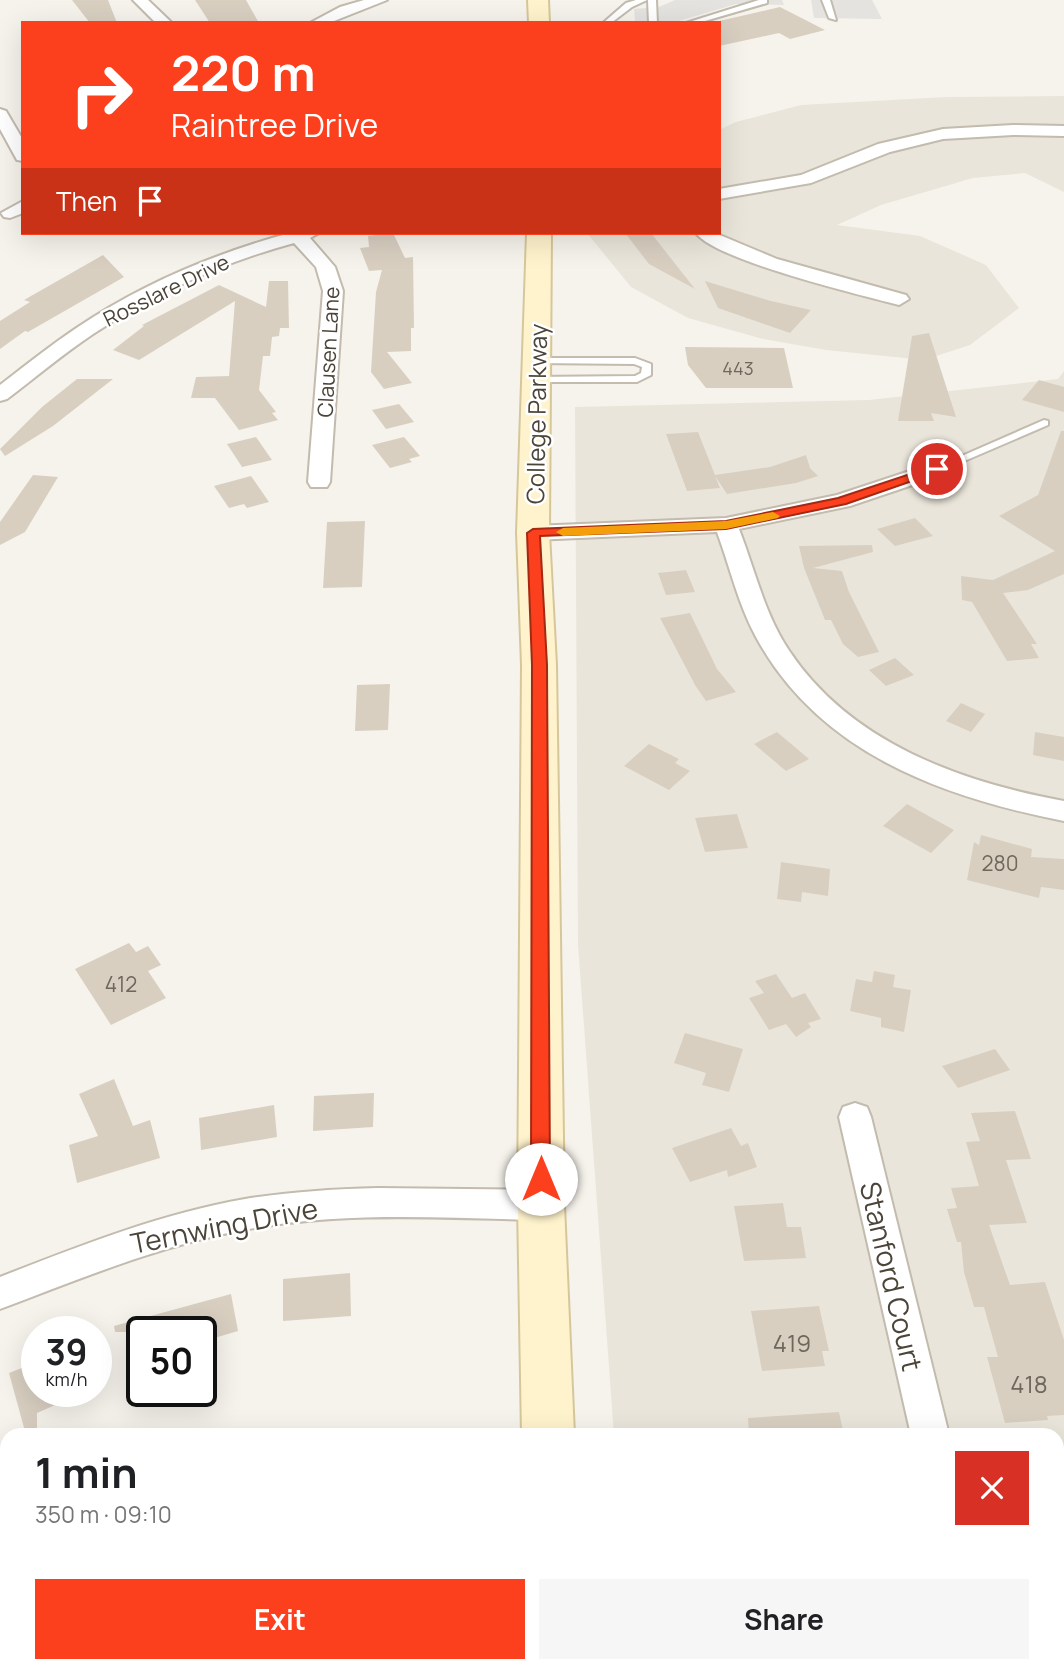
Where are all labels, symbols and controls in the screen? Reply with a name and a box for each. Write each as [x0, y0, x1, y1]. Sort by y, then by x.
text: 220 m [171, 39, 315, 106]
icon: right [56, 49, 147, 140]
text: Raintree Drive [171, 103, 378, 147]
icon: arrive [131, 182, 169, 220]
text: Then [56, 183, 117, 219]
street label: Rosslare Drive [98, 247, 234, 333]
street label: Clausen Lane [311, 286, 345, 418]
street label: College Parkway [518, 323, 554, 504]
house number: 443 [722, 356, 754, 380]
pin [907, 439, 967, 499]
icon: arrive [918, 450, 956, 488]
house number: 280 [982, 849, 1018, 877]
house number: 412 [105, 970, 137, 998]
position arrow [504, 1142, 578, 1216]
street label: Stanford Court [852, 1178, 932, 1374]
street label: Ternwing Drive [127, 1188, 321, 1262]
speed limit sign: 50 [126, 1316, 217, 1407]
house number: 419 [773, 1326, 811, 1359]
text: 39 [45, 1328, 88, 1376]
text: km/h [46, 1367, 87, 1391]
house number: 418 [1010, 1367, 1048, 1400]
text: 1 min [35, 1443, 138, 1501]
button: close [955, 1451, 1029, 1525]
text: 350 m · 09:10 [35, 1498, 172, 1530]
button: Exit [35, 1579, 525, 1659]
button: Share [539, 1579, 1029, 1659]

